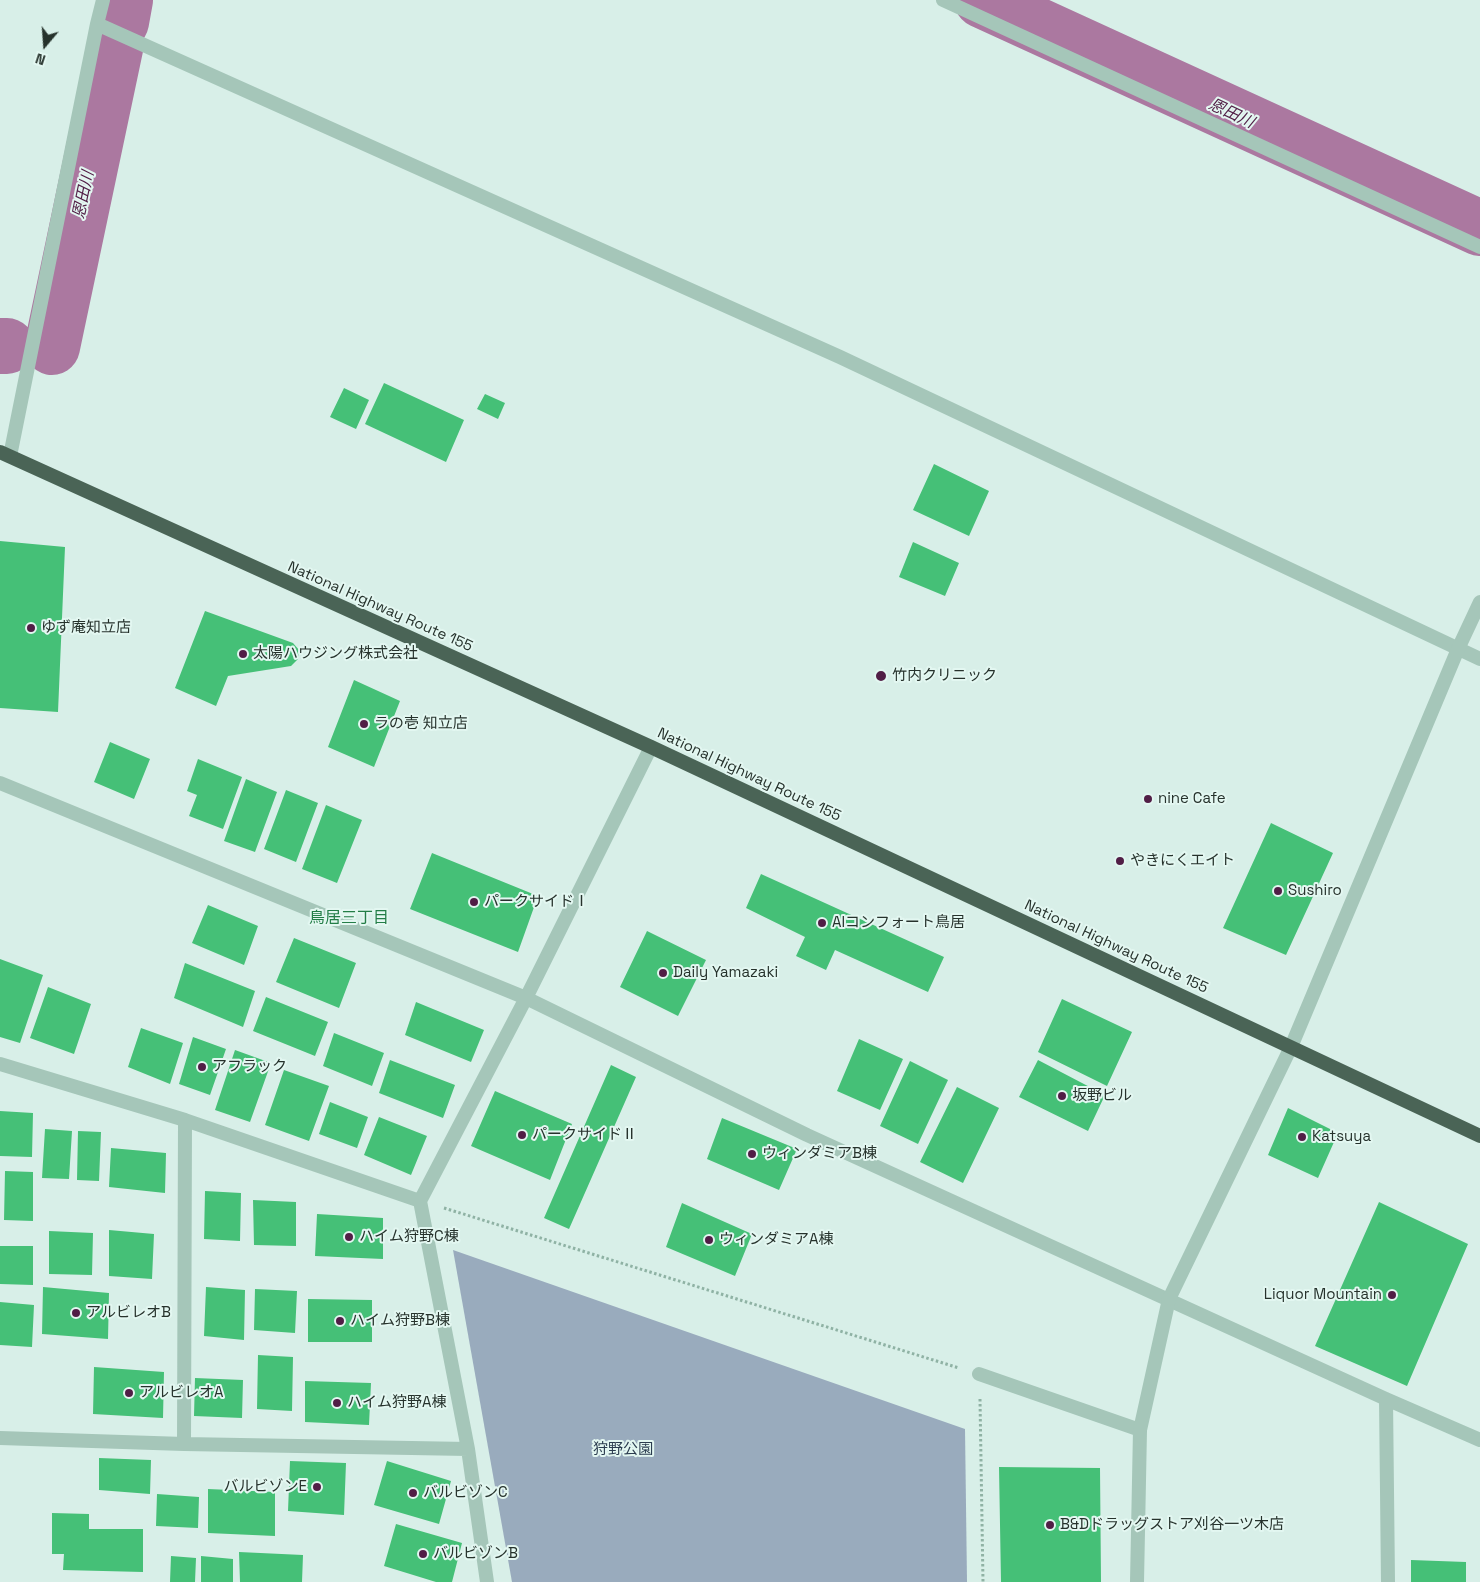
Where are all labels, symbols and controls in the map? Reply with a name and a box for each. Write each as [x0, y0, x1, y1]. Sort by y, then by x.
north arrow [20, 20, 70, 70]
text: N [33, 49, 48, 69]
water label: 恩田川 [1205, 95, 1257, 133]
water label: 恩田川 [70, 170, 98, 220]
street label: National Highway Route 155 [285, 558, 475, 656]
place label: ゆず庵知立店 [41, 619, 131, 637]
marker: ゆず庵知立店 [25, 622, 37, 634]
place label: 太陽ハウジング株式会社 [253, 645, 418, 663]
marker: 太陽ハウジング株式会社 [237, 648, 249, 660]
place label: 竹内クリニック [892, 667, 997, 685]
marker: 竹内クリニック [874, 669, 888, 683]
place label: ラの壱 知立店 [374, 715, 468, 733]
marker: ラの壱 知立店 [358, 718, 370, 730]
street label: National Highway Route 155 [654, 724, 844, 826]
place label: nine Cafe [1158, 790, 1226, 808]
marker: nine Cafe [1142, 793, 1154, 805]
place label: やきにくエイト [1130, 852, 1235, 870]
marker: やきにくエイト [1114, 855, 1126, 867]
place label: Sushiro [1288, 882, 1342, 900]
marker: Sushiro [1272, 885, 1284, 897]
place label: パークサイドⅠ [484, 893, 589, 911]
marker: パークサイドⅠ [468, 896, 480, 908]
street label: National Highway Route 155 [1021, 896, 1211, 998]
district label: 鳥居三丁目 [309, 909, 389, 929]
place label: AIコンフォート鳥居 [832, 914, 965, 932]
marker: AIコンフォート鳥居 [816, 917, 828, 929]
place label: Daily Yamazaki [673, 964, 778, 982]
marker: Daily Yamazaki [657, 967, 669, 979]
place label: アフラック [212, 1058, 287, 1076]
marker: アフラック [196, 1061, 208, 1073]
place label: 坂野ビル [1072, 1087, 1132, 1105]
marker: 坂野ビル [1056, 1090, 1068, 1102]
place label: パークサイドⅡ [532, 1126, 637, 1144]
place label: Katsuya [1312, 1128, 1371, 1146]
marker: パークサイドⅡ [516, 1129, 528, 1141]
marker: Katsuya [1296, 1131, 1308, 1143]
place label: ウィンダミアB棟 [762, 1145, 877, 1163]
marker: ウィンダミアB棟 [746, 1148, 758, 1160]
place label: ハイム狩野C棟 [359, 1228, 459, 1246]
marker: ハイム狩野C棟 [343, 1231, 355, 1243]
place label: ウィンダミアA棟 [719, 1231, 833, 1249]
marker: ウィンダミアA棟 [703, 1234, 715, 1246]
place label: Liquor Mountain [1264, 1286, 1382, 1304]
marker: Liquor Mountain [1386, 1289, 1398, 1301]
place label: アルビレオB [86, 1304, 171, 1322]
marker: アルビレオB [70, 1307, 82, 1319]
place label: ハイム狩野B棟 [350, 1312, 450, 1330]
marker: ハイム狩野B棟 [334, 1315, 346, 1327]
place label: アルビレオA [139, 1384, 223, 1402]
marker: アルビレオA [123, 1387, 135, 1399]
place label: ハイム狩野A棟 [347, 1394, 446, 1412]
marker: ハイム狩野A棟 [331, 1397, 343, 1409]
park label: 狩野公園 [593, 1441, 653, 1459]
place label: バルビゾンE [224, 1478, 307, 1496]
marker: バルビゾンE [311, 1481, 323, 1493]
place label: バルビゾンC [423, 1484, 508, 1502]
marker: バルビゾンC [407, 1487, 419, 1499]
place label: B&Dドラッグストア刈谷一ツ木店 [1060, 1516, 1284, 1534]
marker: B&Dドラッグストア刈谷一ツ木店 [1044, 1519, 1056, 1531]
place label: バルビゾンB [433, 1545, 518, 1563]
marker: バルビゾンB [417, 1548, 429, 1560]

